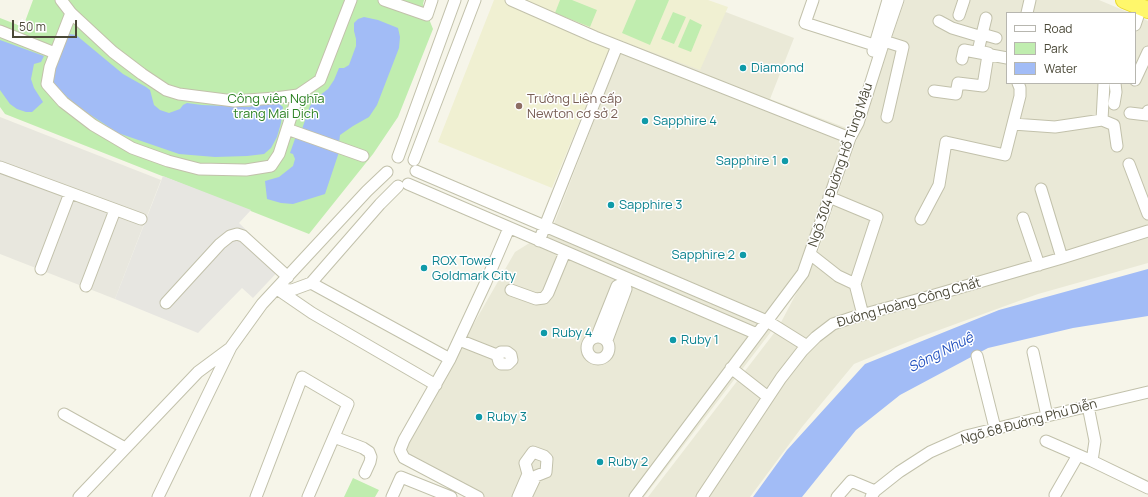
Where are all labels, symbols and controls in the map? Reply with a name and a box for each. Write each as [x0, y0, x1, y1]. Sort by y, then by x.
scale bar [14, 12, 79, 38]
legend [1006, 12, 1136, 84]
text: 50 m [19, 18, 46, 35]
text: Road [1044, 20, 1072, 37]
text: Park [1044, 40, 1068, 57]
place label: Diamond [751, 60, 804, 76]
text: Water [1044, 60, 1077, 77]
marker: Diamond [738, 63, 748, 73]
street label: Ngõ 304 Đường Hồ Tùng Mậu [806, 81, 876, 249]
park label: Công viên Nghĩa trang Mai Dịch [228, 91, 324, 122]
place label: Trường Liên cấp Newton cơ sở 2 [527, 91, 622, 122]
marker: Trường Liên cấp Newton cơ sở 2 [514, 101, 524, 111]
place label: Sapphire 4 [653, 113, 717, 129]
marker: Sapphire 4 [640, 116, 650, 126]
place label: Sapphire 1 [716, 153, 777, 169]
marker: Sapphire 1 [780, 156, 790, 166]
place label: Sapphire 3 [619, 197, 682, 213]
marker: Sapphire 3 [606, 200, 616, 210]
place label: Sapphire 2 [671, 247, 735, 263]
marker: Sapphire 2 [738, 250, 748, 260]
place label: ROX Tower Goldmark City [432, 253, 516, 284]
marker: ROX Tower Goldmark City [419, 263, 429, 273]
street label: Đường Hoàng Công Chất [835, 275, 983, 331]
place label: Ruby 4 [552, 325, 592, 341]
marker: Ruby 4 [539, 328, 549, 338]
water label: Sông Nhuệ [906, 329, 976, 377]
place label: Ruby 1 [681, 332, 719, 348]
marker: Ruby 1 [668, 335, 678, 345]
street label: Ngõ 68 Đường Phú Diễn [959, 396, 1099, 448]
place label: Ruby 3 [487, 409, 527, 425]
marker: Ruby 3 [474, 412, 484, 422]
place label: Ruby 2 [608, 454, 648, 470]
marker: Ruby 2 [595, 457, 605, 467]

